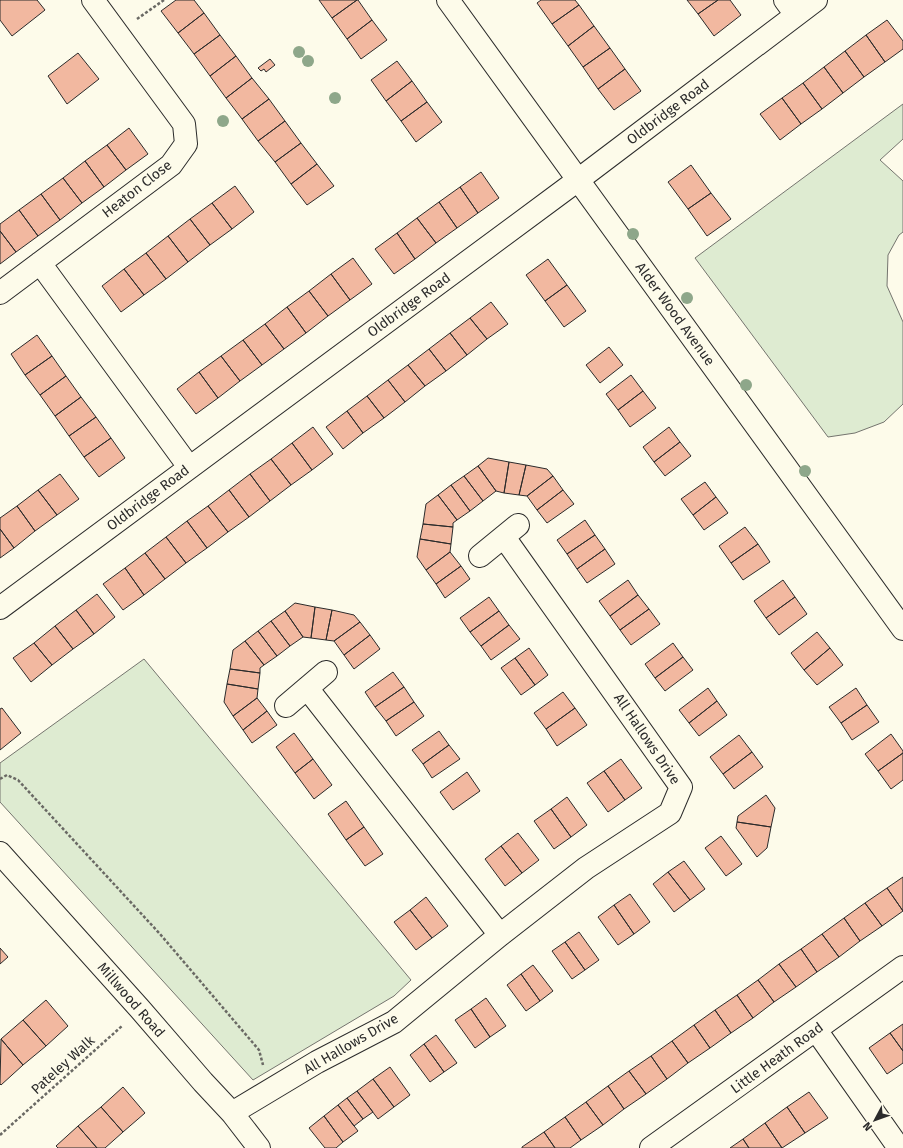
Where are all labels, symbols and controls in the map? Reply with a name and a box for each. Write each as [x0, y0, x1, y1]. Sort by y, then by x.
street label: Oldbridge Road [623, 75, 713, 149]
street label: Heaton Close [99, 157, 175, 221]
street label: Alder Wood Avenue [632, 259, 718, 369]
street label: Oldbridge Road [364, 269, 454, 341]
street label: Oldbridge Road [103, 461, 193, 535]
street label: All Hallows Drive [610, 690, 684, 788]
street label: Millwood Road [94, 959, 168, 1041]
street label: All Hallows Drive [301, 1010, 401, 1078]
street label: Little Heath Road [727, 1019, 827, 1097]
street label: Pateley Walk [28, 1032, 99, 1098]
north arrow [855, 1100, 895, 1140]
text: N [861, 1119, 875, 1133]

